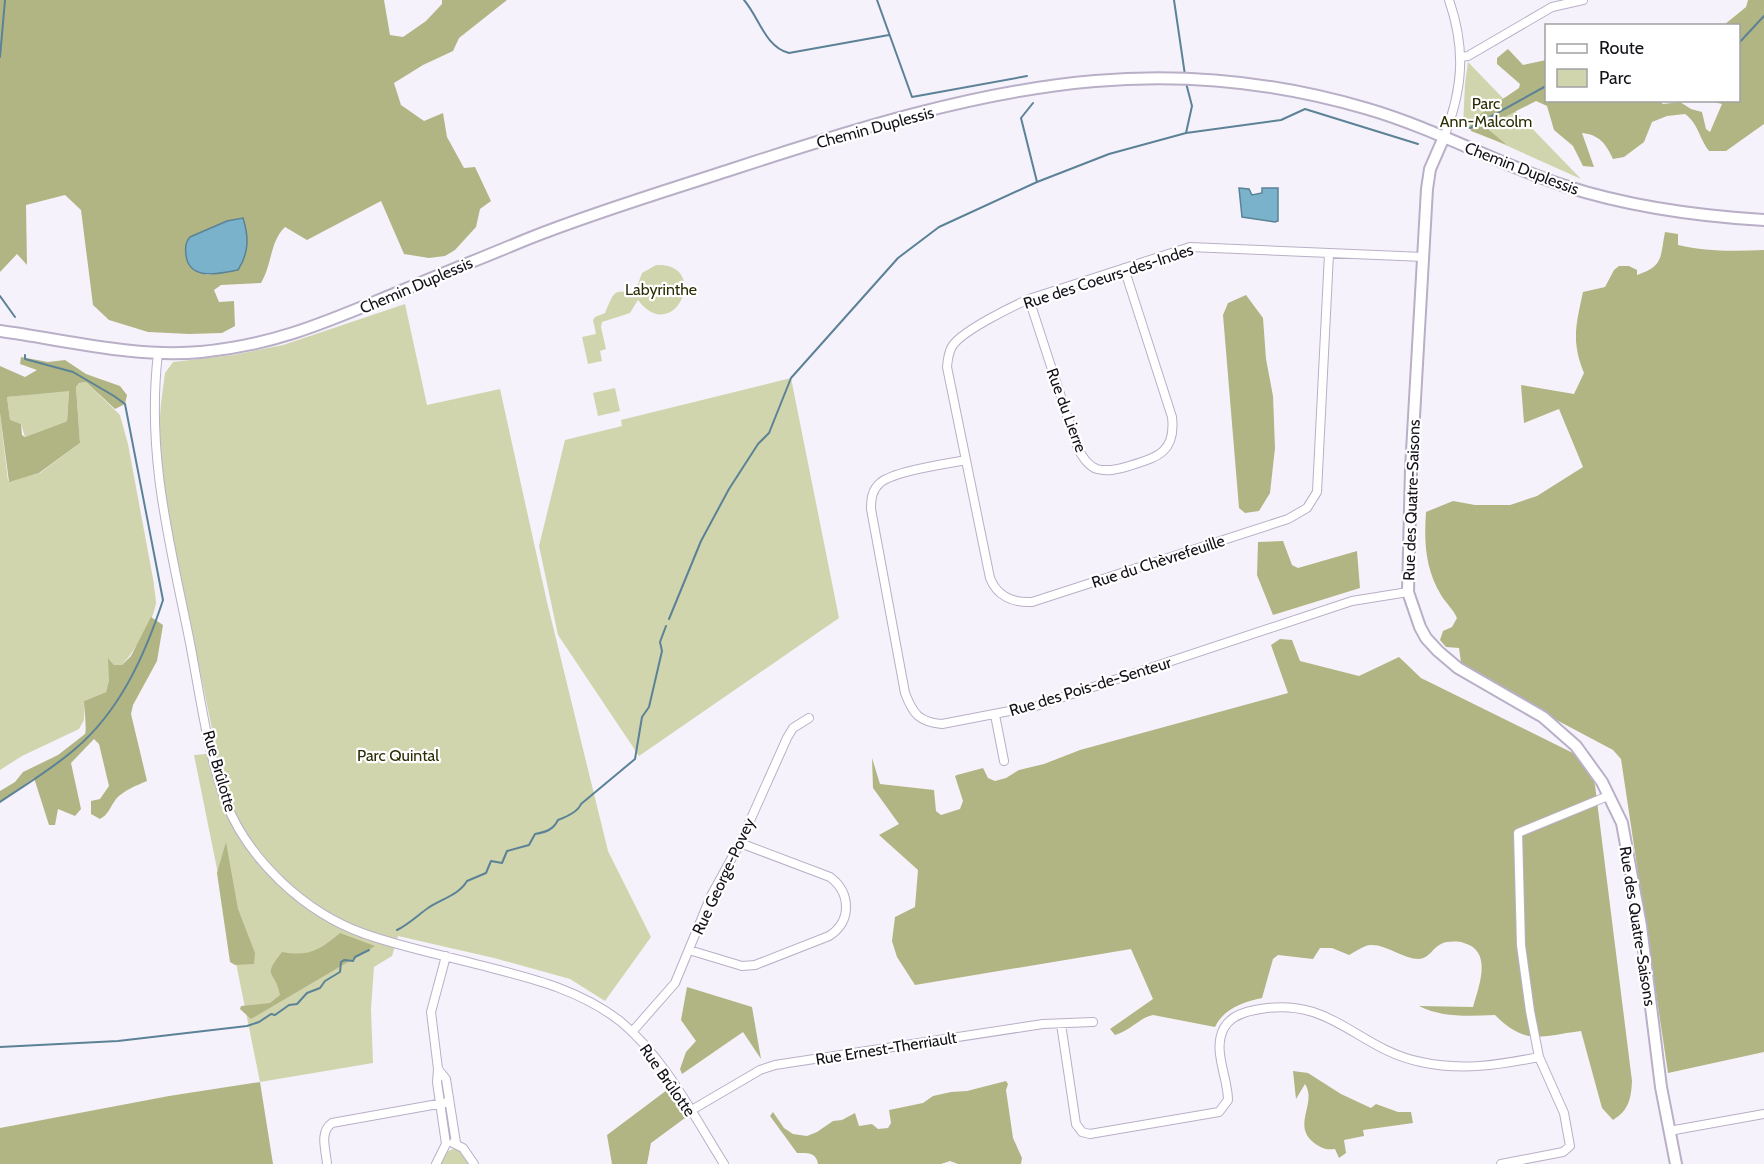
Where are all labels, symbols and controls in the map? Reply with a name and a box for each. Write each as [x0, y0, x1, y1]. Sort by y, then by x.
legend [1545, 24, 1740, 102]
text: Route [1599, 37, 1644, 59]
text: Parc [1599, 67, 1631, 89]
park label: Parc Ann-Malcolm [1440, 94, 1532, 131]
street label: Chemin Duplessis [814, 103, 936, 152]
street label: Chemin Duplessis [1462, 138, 1582, 199]
street label: Rue des Coeurs-des-Indes [1021, 240, 1196, 313]
street label: Chemin Duplessis [357, 253, 476, 318]
park label: Labyrinthe [625, 280, 697, 299]
street label: Rue du Lierre [1043, 365, 1091, 455]
street label: Rue des Quatre-Saisons [1399, 419, 1424, 581]
street label: Rue du Chèvrefeuille [1089, 531, 1227, 592]
street label: Rue des Pois-de-Senteur [1007, 652, 1174, 720]
street label: Rue Brûlotte [199, 728, 240, 814]
park label: Parc Quintal [357, 746, 439, 765]
street label: Rue George-Povey [688, 815, 759, 938]
street label: Rue des Quatre-Saisons [1615, 845, 1660, 1008]
street label: Rue Ernest-Therriault [814, 1028, 959, 1069]
street label: Rue Brûlotte [636, 1041, 699, 1120]

